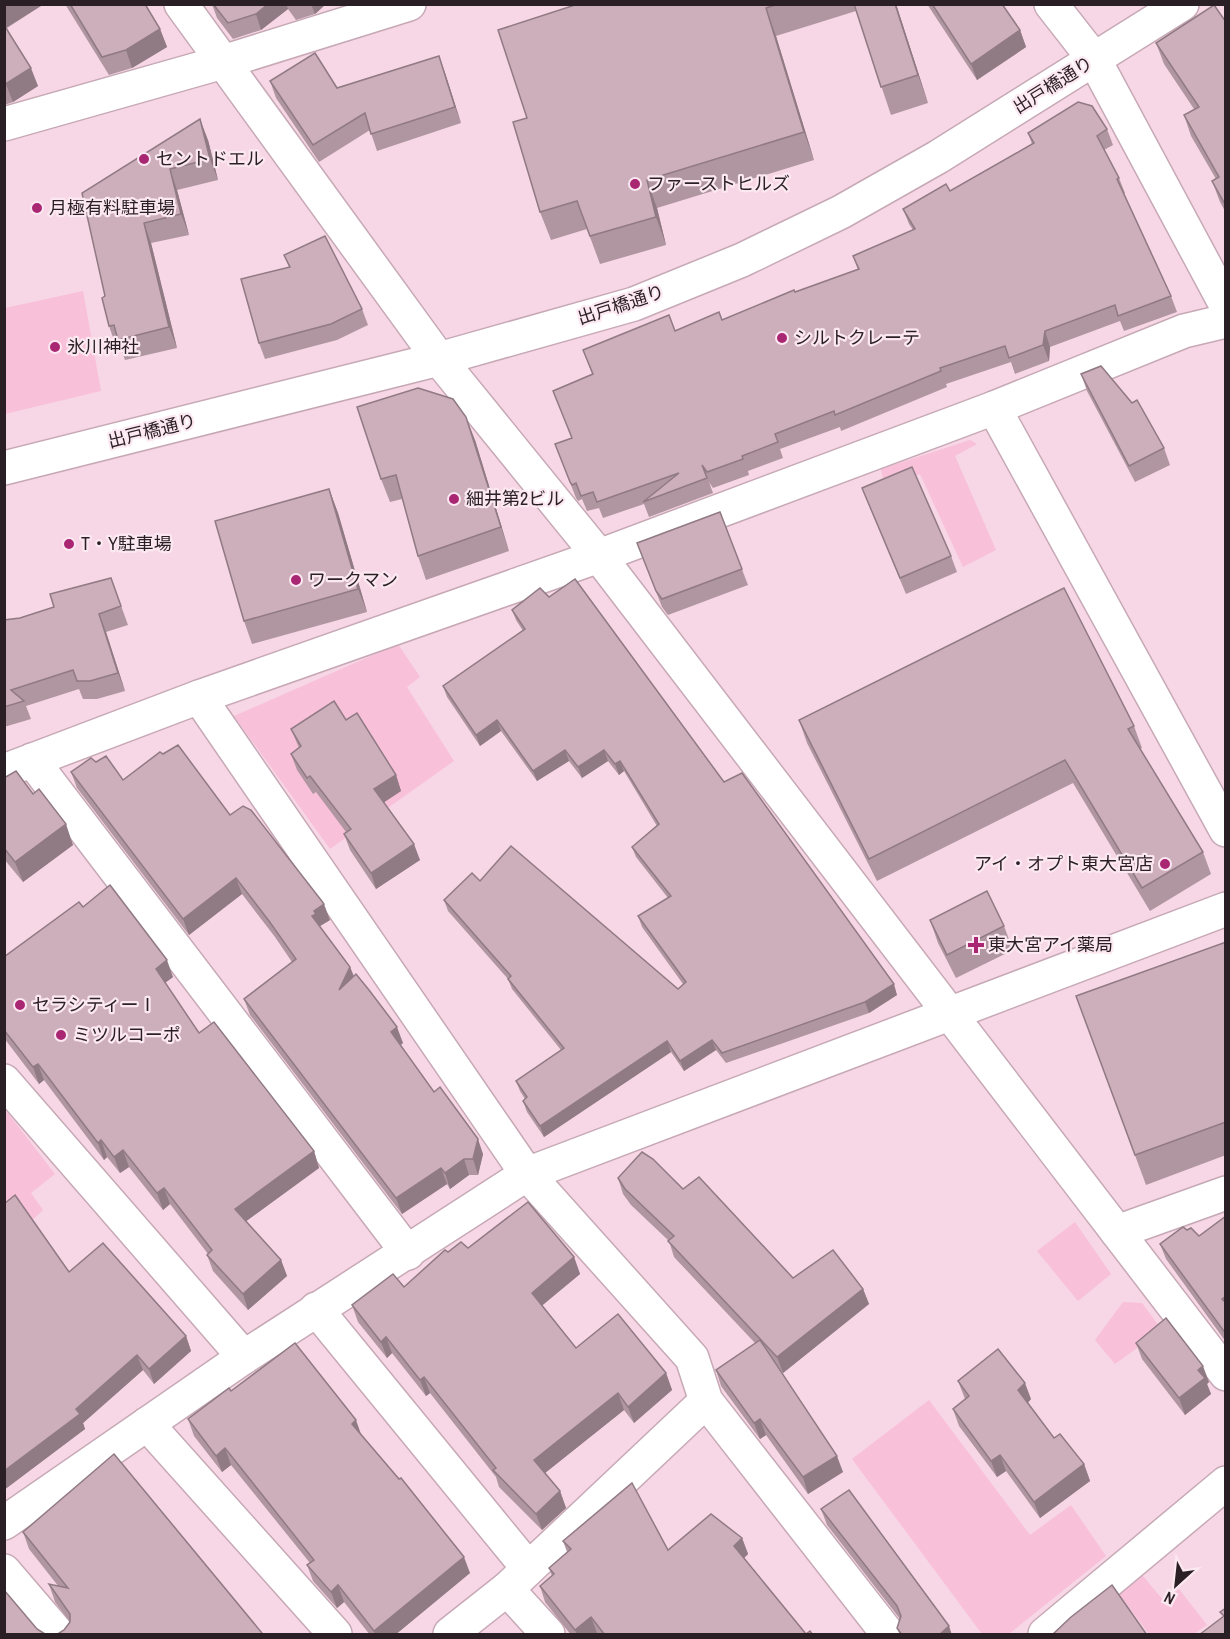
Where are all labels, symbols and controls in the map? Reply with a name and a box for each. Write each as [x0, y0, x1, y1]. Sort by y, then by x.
street label: 出戸橋通り [1008, 50, 1098, 119]
place label: セントドエル [156, 146, 264, 171]
marker: セントドエル [137, 152, 151, 166]
place label: ファーストヒルズ [647, 171, 790, 196]
marker: ファーストヒルズ [628, 177, 642, 191]
place label: 月極有料駐車場 [49, 195, 175, 220]
marker: 月極有料駐車場 [30, 201, 44, 215]
street label: 出戸橋通り [574, 279, 668, 330]
place label: シルトクレーテ [794, 325, 920, 350]
marker: シルトクレーテ [775, 331, 789, 345]
place label: 氷川神社 [67, 334, 139, 359]
marker: 氷川神社 [48, 340, 62, 354]
street label: 出戸橋通り [105, 407, 199, 454]
place label: 細井第2ビル [466, 486, 564, 511]
marker: 細井第2ビル [447, 492, 461, 506]
place label: T・Y駐車場 [81, 531, 172, 556]
marker: T・Y駐車場 [62, 537, 76, 551]
place label: ワークマン [308, 567, 398, 592]
marker: ワークマン [289, 573, 303, 587]
place label: アイ・オプト東大宮店 [974, 851, 1153, 876]
marker: アイ・オプト東大宮店 [1158, 857, 1172, 871]
place label: 東大宮アイ薬局 [988, 932, 1113, 957]
marker: 東大宮アイ薬局 [969, 938, 983, 952]
place label: セラシティーⅠ [32, 992, 157, 1017]
marker: セラシティーⅠ [13, 998, 27, 1012]
place label: ミツルコーポ [73, 1022, 181, 1047]
marker: ミツルコーポ [54, 1028, 68, 1042]
north arrow [1146, 1555, 1206, 1615]
text: N [1160, 1586, 1178, 1610]

